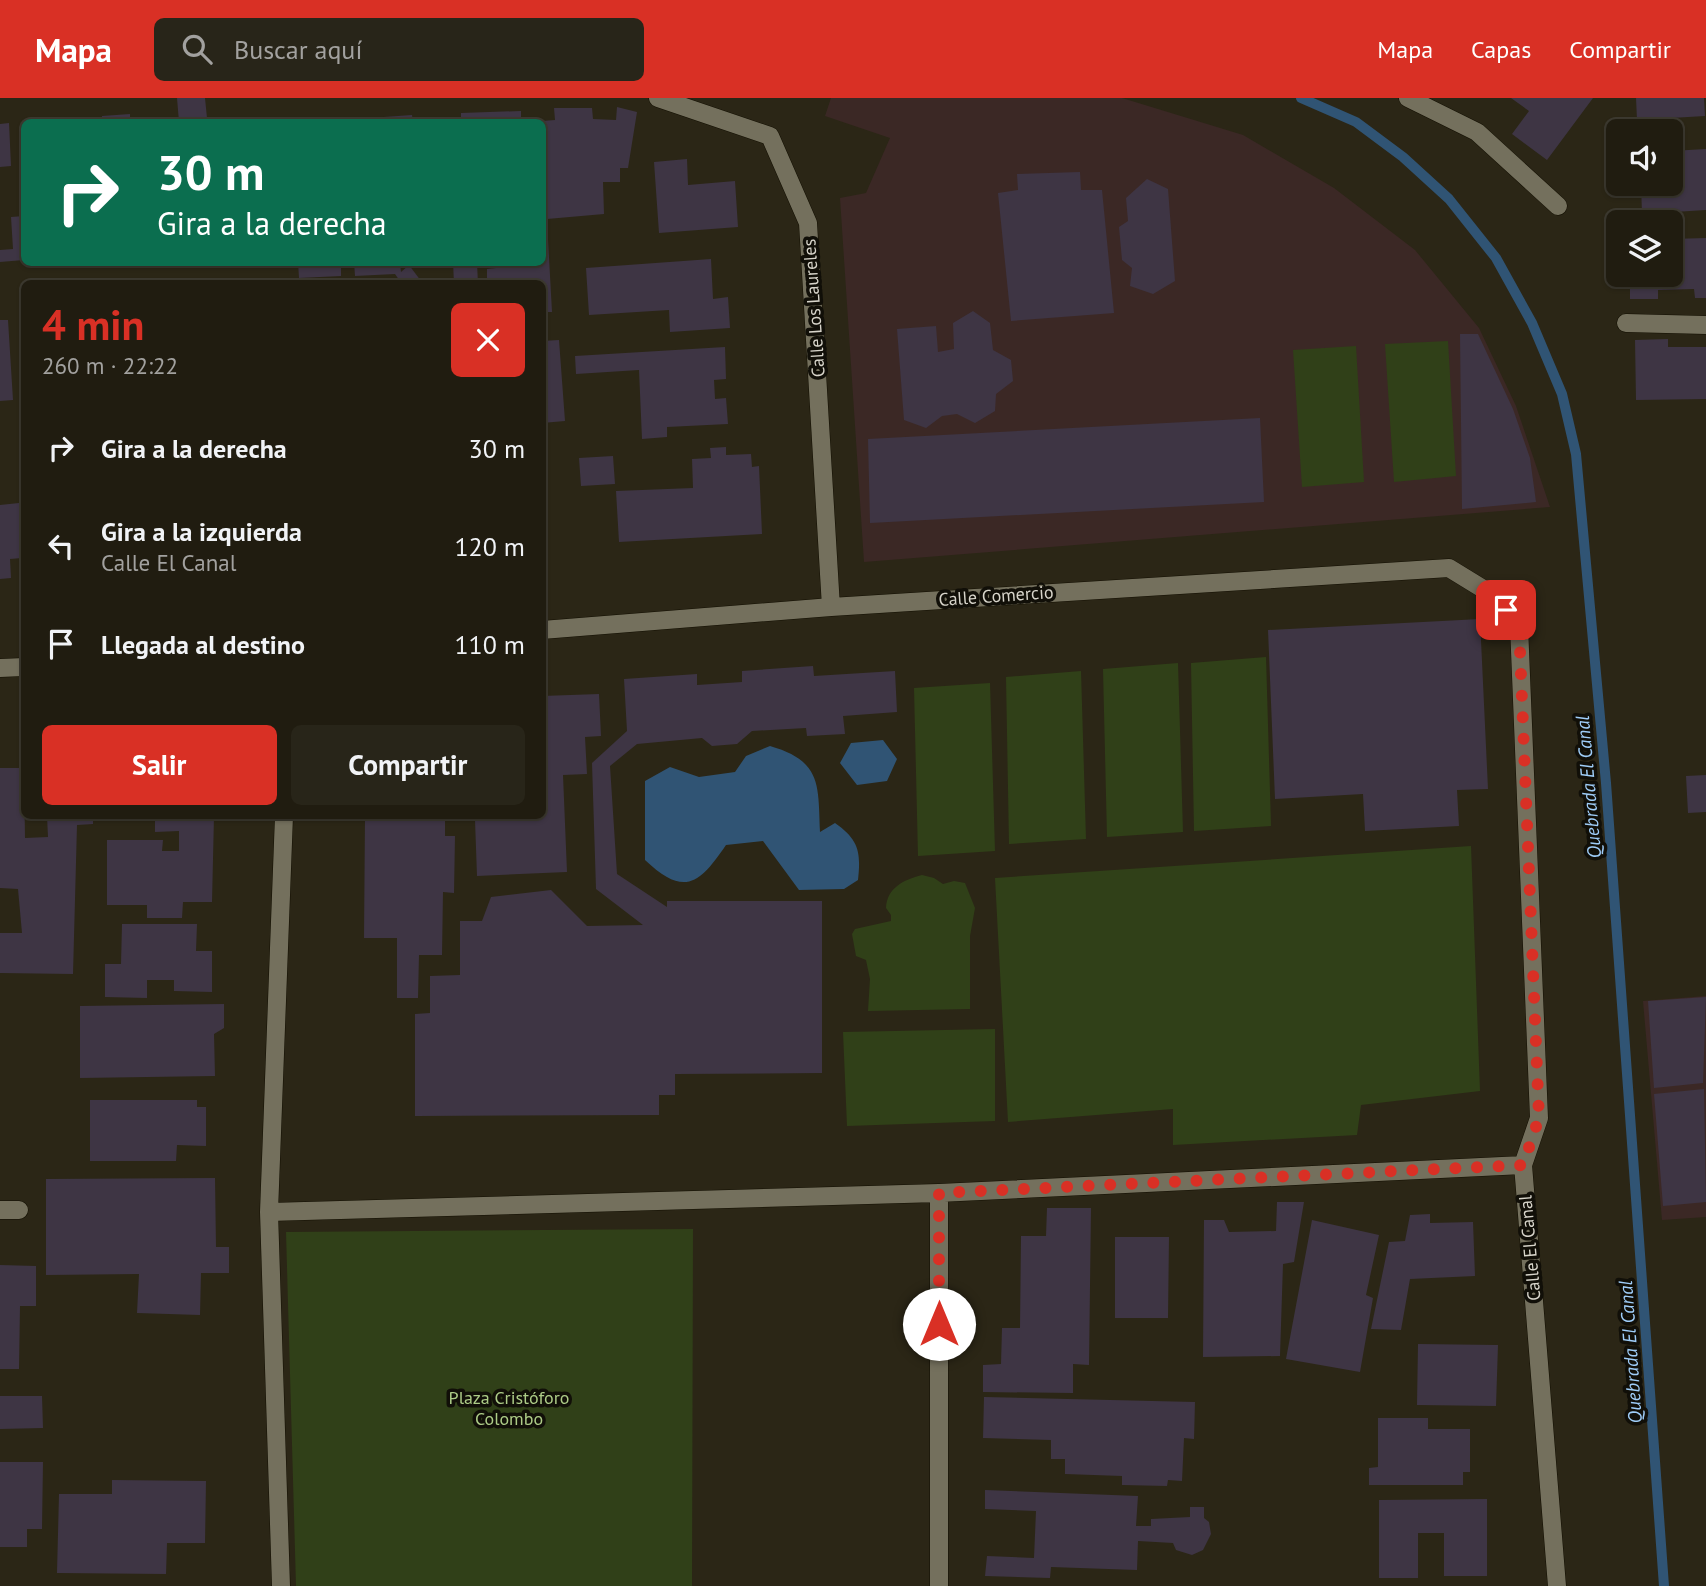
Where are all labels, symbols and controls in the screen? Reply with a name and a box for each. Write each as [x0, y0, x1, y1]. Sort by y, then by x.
search box [154, 18, 644, 81]
text: Mapa [35, 28, 112, 71]
icon: search [178, 30, 216, 68]
text: Buscar aquí [234, 33, 362, 66]
text: Mapa [1377, 34, 1433, 65]
text: Capas [1471, 34, 1531, 65]
text: Compartir [1569, 34, 1671, 65]
map controls [1606, 119, 1683, 287]
button: sound [1606, 119, 1683, 196]
text: 30 m [157, 140, 264, 204]
icon: right [42, 147, 133, 238]
text: Gira a la derecha [157, 202, 387, 244]
button: layers [1606, 210, 1683, 287]
street label: Calle Los Laureles [797, 238, 830, 378]
text: 4 min [42, 297, 144, 352]
button: close [451, 303, 525, 377]
text: 260 m · 22:22 [42, 351, 178, 380]
icon: right [42, 429, 80, 467]
text: Gira a la derecha [101, 432, 287, 465]
text: 30 m [469, 432, 525, 465]
text: Gira a la izquierda [101, 515, 302, 548]
icon: left [42, 527, 80, 565]
text: 120 m [454, 530, 525, 563]
text: Calle El Canal [101, 548, 236, 577]
street label: Calle Comercio [938, 580, 1054, 611]
pin [1476, 580, 1536, 640]
icon: arrive [1487, 591, 1525, 629]
icon: arrive [42, 625, 80, 663]
text: Llegada al destino [101, 628, 305, 661]
text: 110 m [454, 628, 525, 661]
water label: Quebrada El Canal [1570, 715, 1606, 859]
button: Salir [42, 725, 277, 805]
button: Compartir [291, 725, 525, 805]
street label: Calle El Canal [1513, 1194, 1546, 1302]
water label: Quebrada El Canal [1613, 1280, 1647, 1424]
position arrow [902, 1287, 976, 1361]
park label: Plaza Cristóforo Colombo [449, 1386, 569, 1430]

